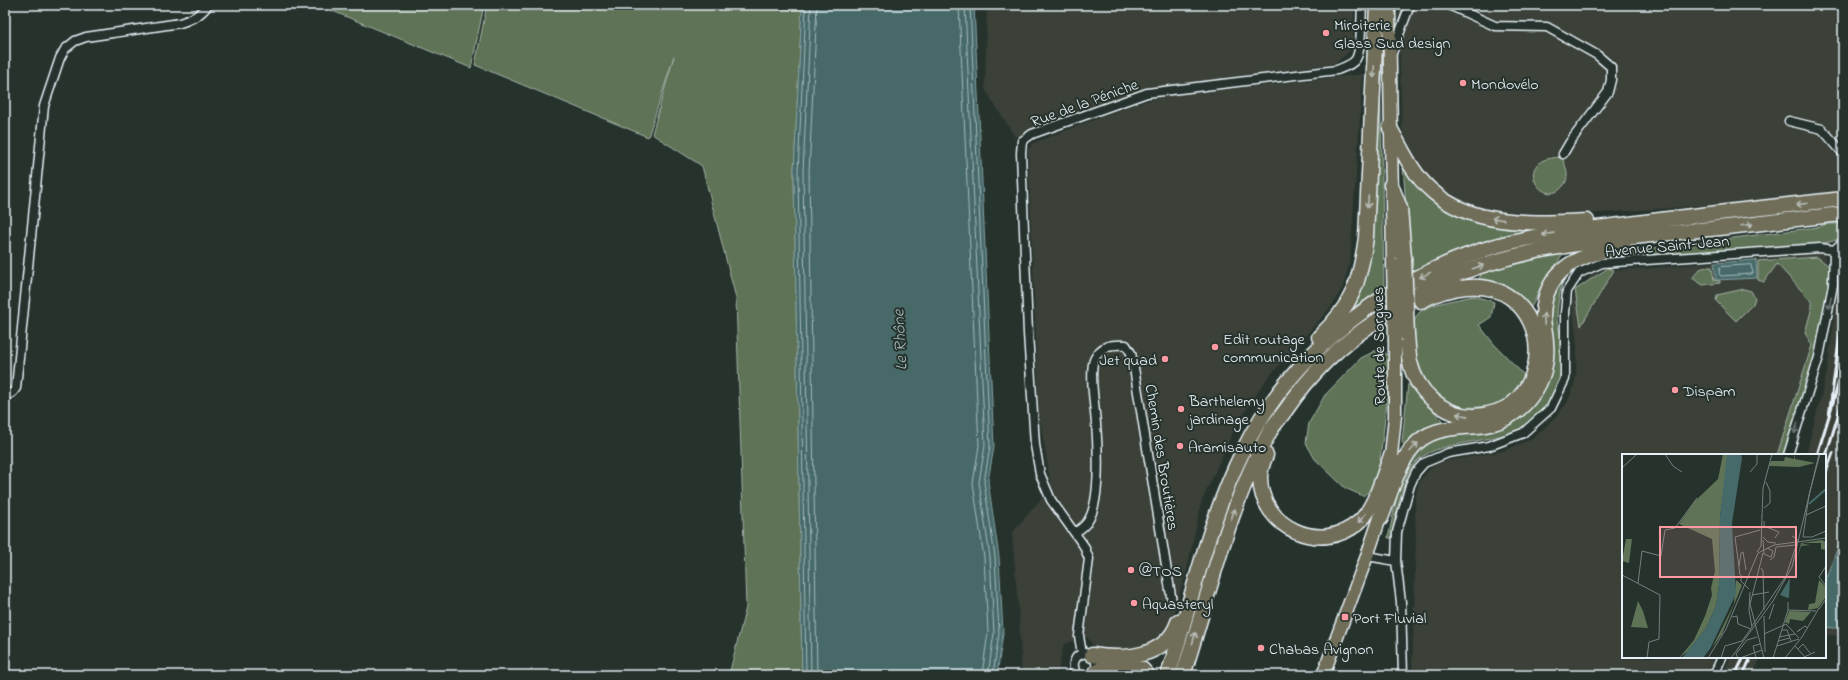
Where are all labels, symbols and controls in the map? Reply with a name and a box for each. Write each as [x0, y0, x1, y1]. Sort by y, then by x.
place label: Miroiterie Glass Sud design [1334, 14, 1450, 56]
marker: Miroiterie Glass Sud design [1321, 28, 1331, 38]
one-way arrow [1371, 65, 1378, 78]
street label: Rue de la Péniche [1028, 73, 1143, 134]
place label: Mondovélo [1471, 73, 1539, 97]
marker: Mondovélo [1458, 78, 1468, 88]
one-way arrow [1365, 195, 1372, 208]
one-way arrow [1796, 200, 1809, 208]
one-way arrow [1492, 215, 1505, 223]
one-way arrow [1740, 221, 1753, 229]
street label: Avenue Saint-Jean [1604, 230, 1730, 264]
one-way arrow [1541, 231, 1554, 238]
one-way arrow [1471, 263, 1484, 270]
one-way arrow [1419, 272, 1431, 279]
street label: Route de Sorgues [1367, 287, 1393, 405]
one-way arrow [1825, 296, 1833, 309]
water label: Le Rhône [886, 308, 915, 371]
one-way arrow [1540, 313, 1547, 326]
place label: Edit routage communication [1223, 328, 1323, 370]
marker: Edit routage communication [1210, 342, 1220, 352]
place label: Jet quad [1099, 349, 1157, 373]
marker: Jet quad [1160, 354, 1170, 364]
place label: Dispam [1682, 380, 1736, 404]
street label: Chemin des Broutières [1138, 382, 1184, 532]
marker: Dispam [1670, 385, 1680, 395]
place label: Barthelemy jardinage [1187, 390, 1265, 432]
marker: Barthelemy jardinage [1176, 404, 1186, 414]
one-way arrow [1456, 410, 1469, 418]
one-way arrow [1792, 422, 1799, 435]
place label: Aramisauto [1188, 436, 1266, 460]
marker: Aramisauto [1175, 441, 1185, 451]
one-way arrow [1409, 442, 1419, 452]
inset map [1622, 454, 1826, 658]
one-way arrow [1229, 508, 1237, 520]
one-way arrow [1358, 512, 1367, 522]
place label: @TOS [1139, 560, 1182, 584]
marker: @TOS [1126, 565, 1136, 575]
place label: Aquasteryl [1142, 593, 1214, 617]
marker: Aquasteryl [1129, 598, 1139, 608]
place label: Port Fluvial [1353, 607, 1427, 631]
marker: Port Fluvial [1340, 612, 1350, 622]
one-way arrow [1191, 631, 1199, 644]
place label: Chabas Avignon [1269, 638, 1374, 662]
marker: Chabas Avignon [1256, 643, 1266, 653]

